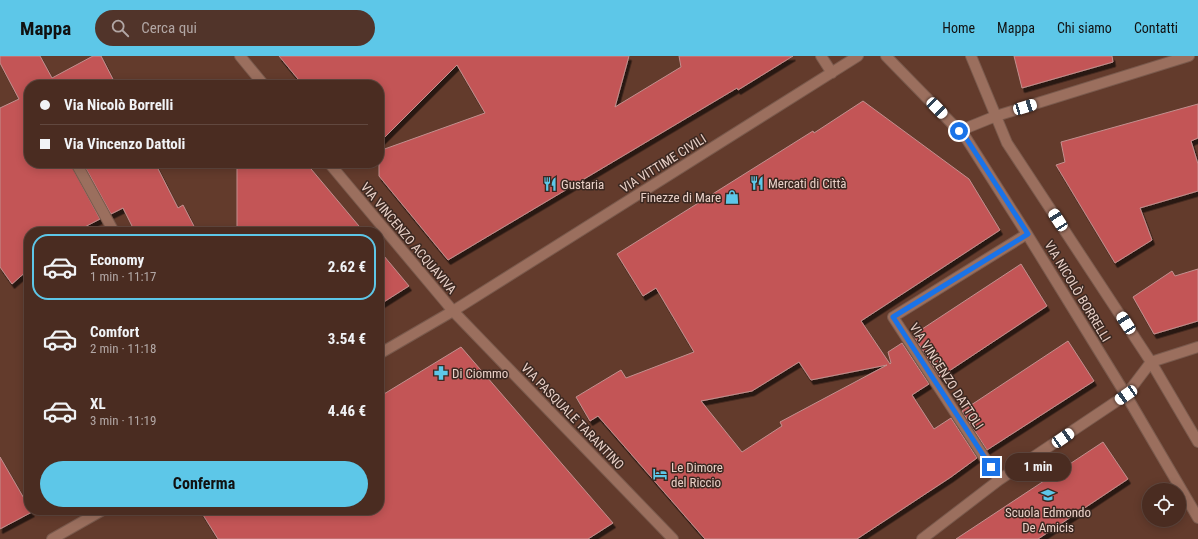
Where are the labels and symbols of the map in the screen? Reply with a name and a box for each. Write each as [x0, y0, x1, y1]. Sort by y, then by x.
car [924, 95, 950, 121]
car [1012, 98, 1038, 116]
route start [950, 122, 968, 140]
street label: VIA VITTIME CIVILI [618, 131, 709, 196]
restaurant icon: Mercati di Città [749, 175, 765, 191]
restaurant icon: Gustaria [542, 176, 558, 192]
place label: Mercati di Città [768, 176, 847, 191]
place label: Gustaria [561, 177, 604, 192]
street label: VIA VINCENZO ACQUAVIVA [358, 180, 460, 297]
shop icon: Finezze di Mare [724, 189, 740, 205]
place label: Finezze di Mare [641, 190, 721, 205]
car [1046, 207, 1070, 233]
street label: VIA NICOLÒ BORRELLI [1042, 238, 1114, 344]
car [1114, 310, 1138, 336]
street label: VIA VINCENZO DATTOLI [907, 320, 987, 432]
street label: VIA PASQUALE TARANTINO [518, 360, 627, 473]
pharmacy icon: Di Ciommo [433, 365, 449, 381]
place label: Di Ciommo [452, 366, 508, 381]
car [1113, 383, 1139, 407]
car [1050, 426, 1076, 450]
callout: 1 min [1005, 453, 1071, 481]
route end [982, 458, 1000, 476]
place label: Le Dimore del Riccio [671, 460, 723, 490]
hotel icon: Le Dimore del Riccio [652, 466, 668, 482]
school or university icon: Scuola Edmondo De Amicis [1040, 487, 1056, 503]
place label: Scuola Edmondo De Amicis [1005, 505, 1091, 535]

